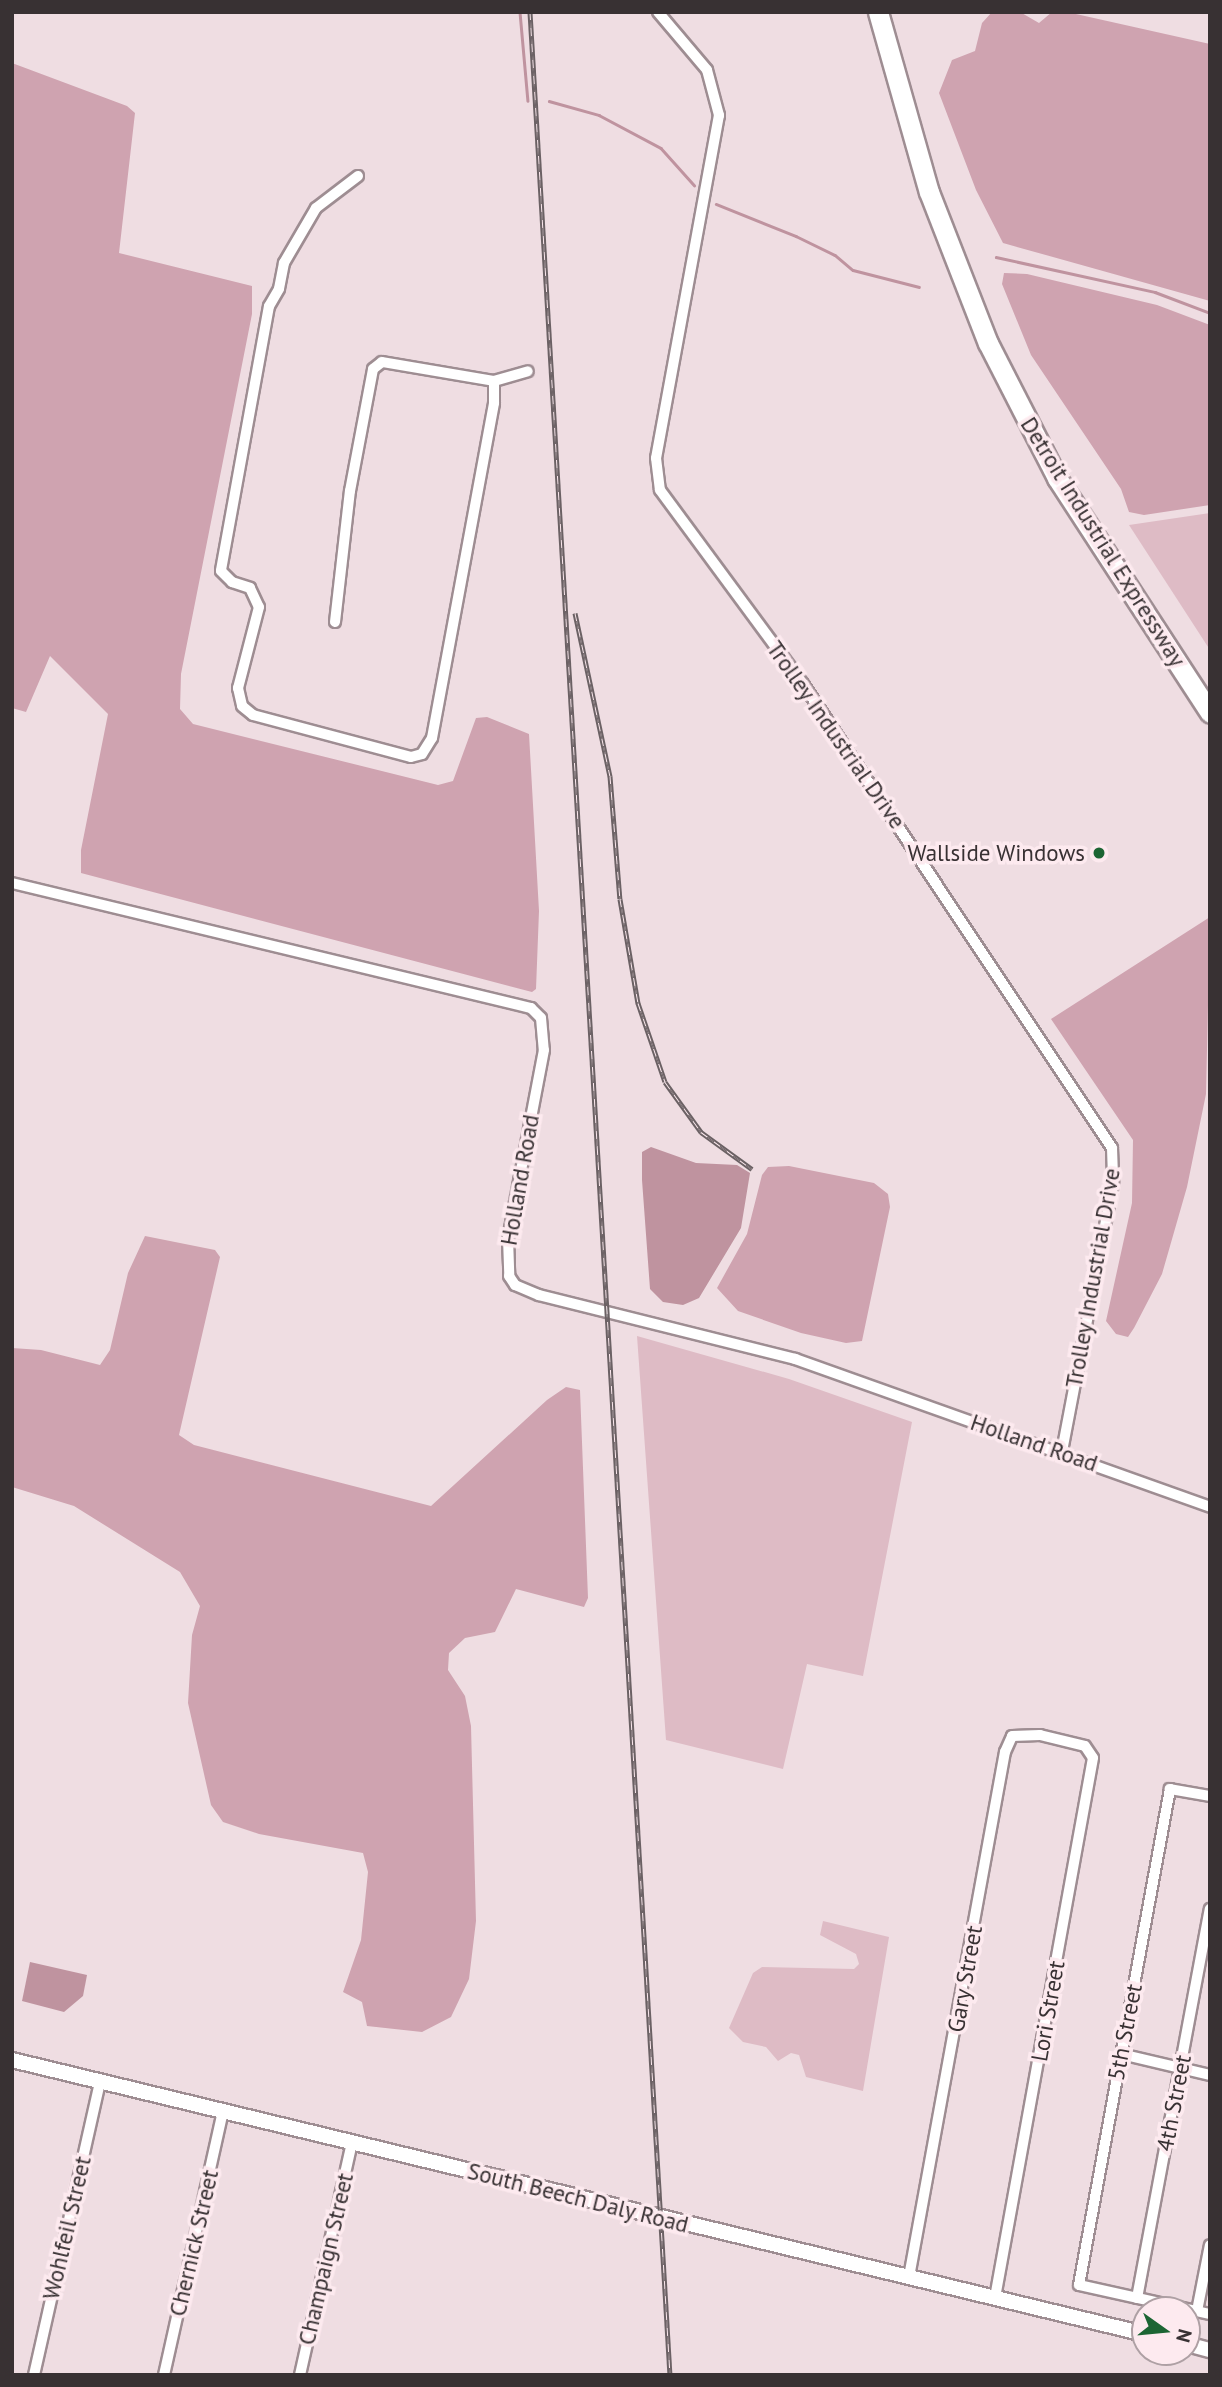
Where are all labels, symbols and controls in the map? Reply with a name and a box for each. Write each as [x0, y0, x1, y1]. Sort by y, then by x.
street label: Detroit Industrial Expressway [1015, 412, 1191, 672]
street label: Trolley Industrial Drive [761, 636, 911, 834]
place label: Wallside Windows [907, 839, 1085, 867]
marker: Wallside Windows [1091, 845, 1107, 861]
street label: Holland Road [495, 1112, 545, 1248]
street label: Trolley Industrial Drive [1060, 1166, 1126, 1390]
street label: Holland Road [967, 1408, 1101, 1478]
street label: Gary Street [942, 1923, 988, 2035]
street label: Lori Street [1026, 1959, 1070, 2063]
street label: 5th Street [1102, 1981, 1148, 2083]
street label: 4th Street [1151, 2052, 1197, 2154]
street label: Wohlfeil Street [37, 2154, 97, 2302]
street label: South Beech Daly Road [464, 2157, 692, 2239]
street label: Chernick Street [164, 2167, 224, 2319]
street label: Champaign Street [293, 2170, 359, 2348]
north arrow [1131, 2296, 1201, 2366]
text: N [1171, 2327, 1198, 2345]

